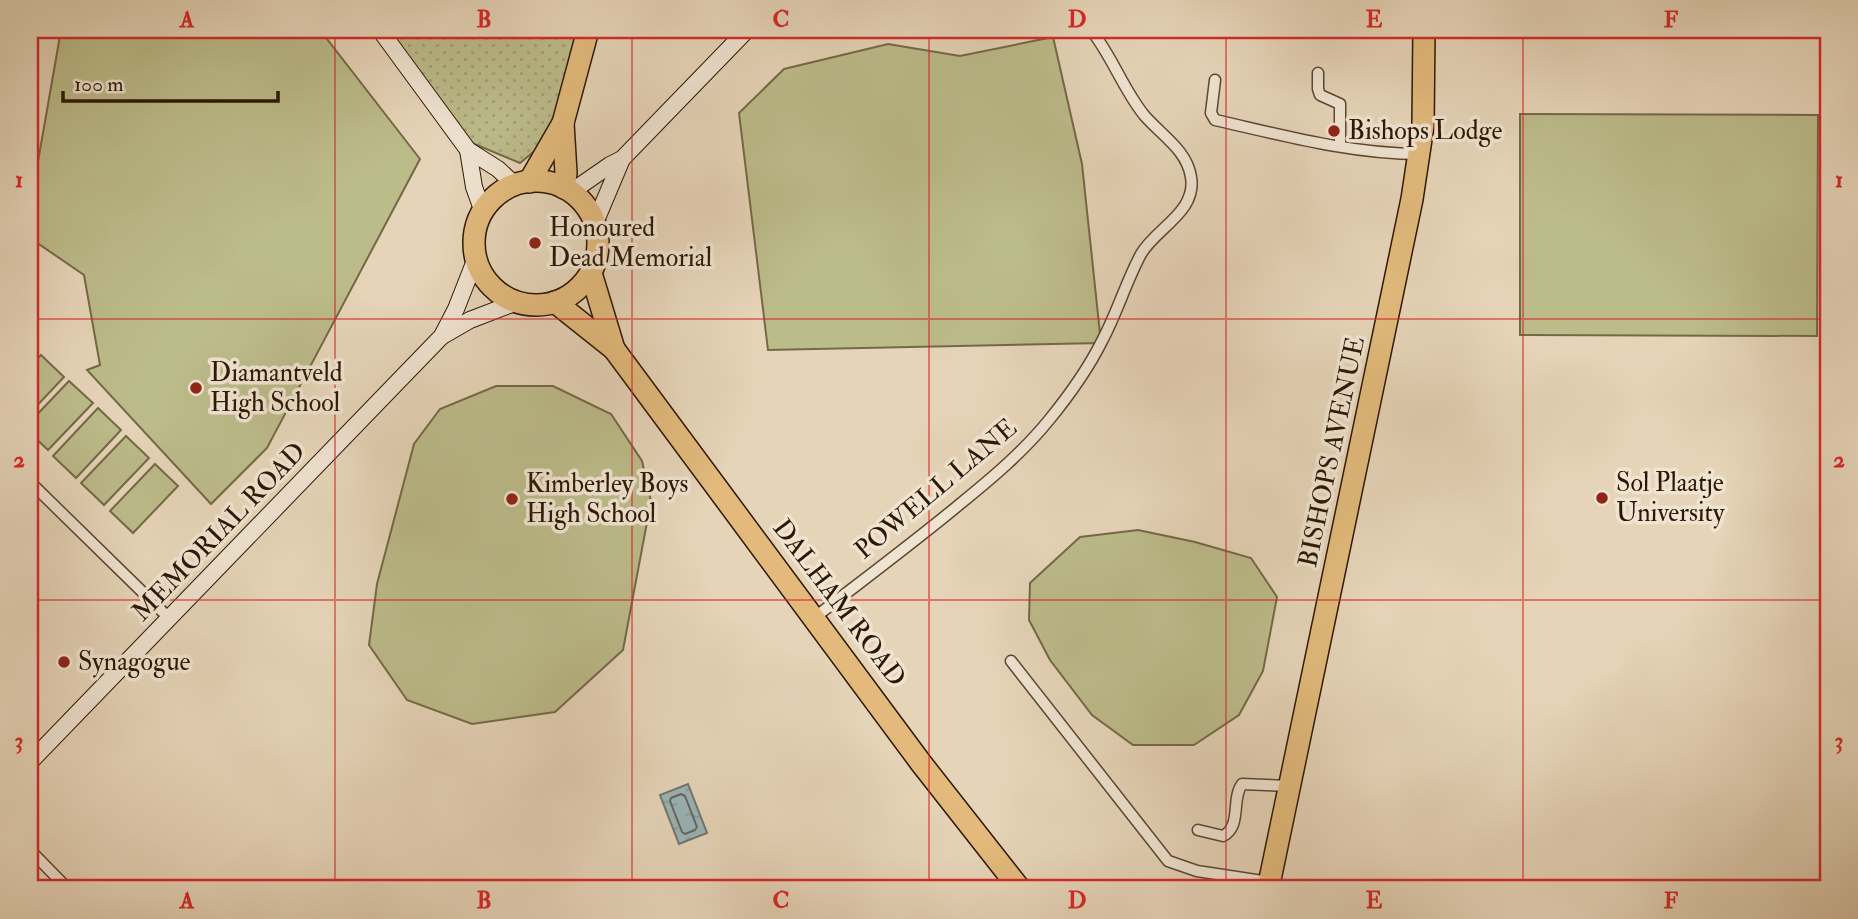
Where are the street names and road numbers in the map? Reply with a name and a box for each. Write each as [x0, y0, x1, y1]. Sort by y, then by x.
street label: BISHOPS AVENUE [1292, 334, 1372, 570]
street label: POWELL LANE [848, 412, 1024, 566]
street label: MEMORIAL ROAD [125, 436, 313, 628]
street label: DALHAM ROAD [766, 513, 912, 693]

